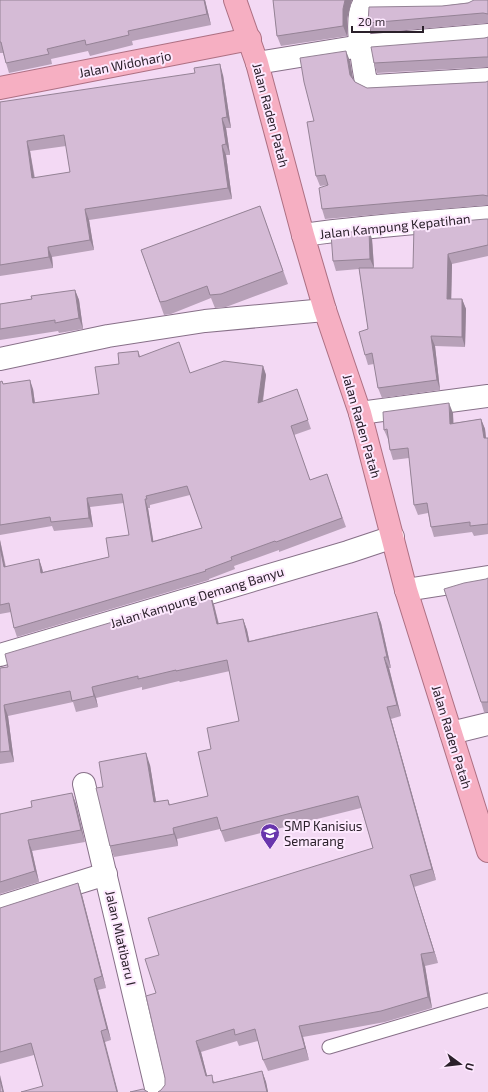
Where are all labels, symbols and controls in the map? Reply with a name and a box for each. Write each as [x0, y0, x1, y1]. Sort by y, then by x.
scale bar [352, 8, 423, 34]
text: 20 m [358, 14, 385, 28]
street label: Jalan Widoharjo [77, 47, 173, 81]
street label: Jalan Raden Patah [249, 61, 293, 169]
street label: Jalan Kampung Kepatihan [319, 210, 471, 242]
street label: Jalan Raden Patah [339, 372, 385, 480]
street label: Jalan Kampung Demang Banyu [108, 563, 286, 631]
street label: Jalan Raden Patah [429, 683, 475, 791]
place label: SMP Kanisius Semarang [284, 818, 362, 849]
school or university icon: SMP Kanisius Semarang [259, 822, 281, 850]
street label: Jalan Mlatibaru I [102, 889, 140, 987]
north arrow [440, 1044, 480, 1084]
text: U [463, 1061, 477, 1072]

